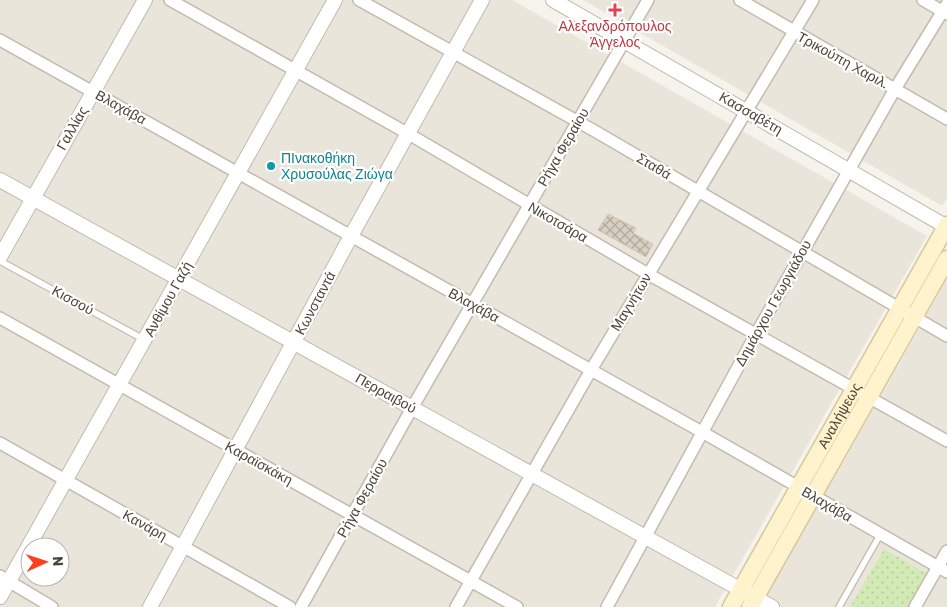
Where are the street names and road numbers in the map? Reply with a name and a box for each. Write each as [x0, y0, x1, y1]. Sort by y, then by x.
street label: Τρικούπη Χαριλ. [794, 28, 891, 93]
street label: Βλαχάβα [92, 87, 149, 128]
street label: Κασσαβέτη [716, 89, 785, 138]
street label: Γαλλίας [53, 103, 92, 153]
street label: Ρήγα Φεραίου [534, 105, 593, 189]
street label: Σταθά [633, 150, 674, 183]
street label: Νικοτσάρα [525, 199, 590, 246]
street label: Δημάρχου Γεωργιάδου [732, 237, 815, 369]
street label: Ανθίμου Γαζή [141, 259, 196, 340]
street label: Κωνσταντά [292, 269, 339, 338]
street label: Μαγνήτων [607, 270, 655, 334]
street label: Κισσού [49, 282, 97, 319]
street label: Βλαχάβα [445, 285, 502, 326]
street label: Περραιβού [352, 370, 419, 417]
street label: Αναλήψεως [814, 380, 865, 452]
street label: Καραϊσκάκη [222, 438, 296, 489]
street label: Ρήγα Φεραίου [334, 456, 391, 541]
street label: Βλαχάβα [798, 483, 855, 526]
street label: Κανάρη [120, 506, 170, 545]

